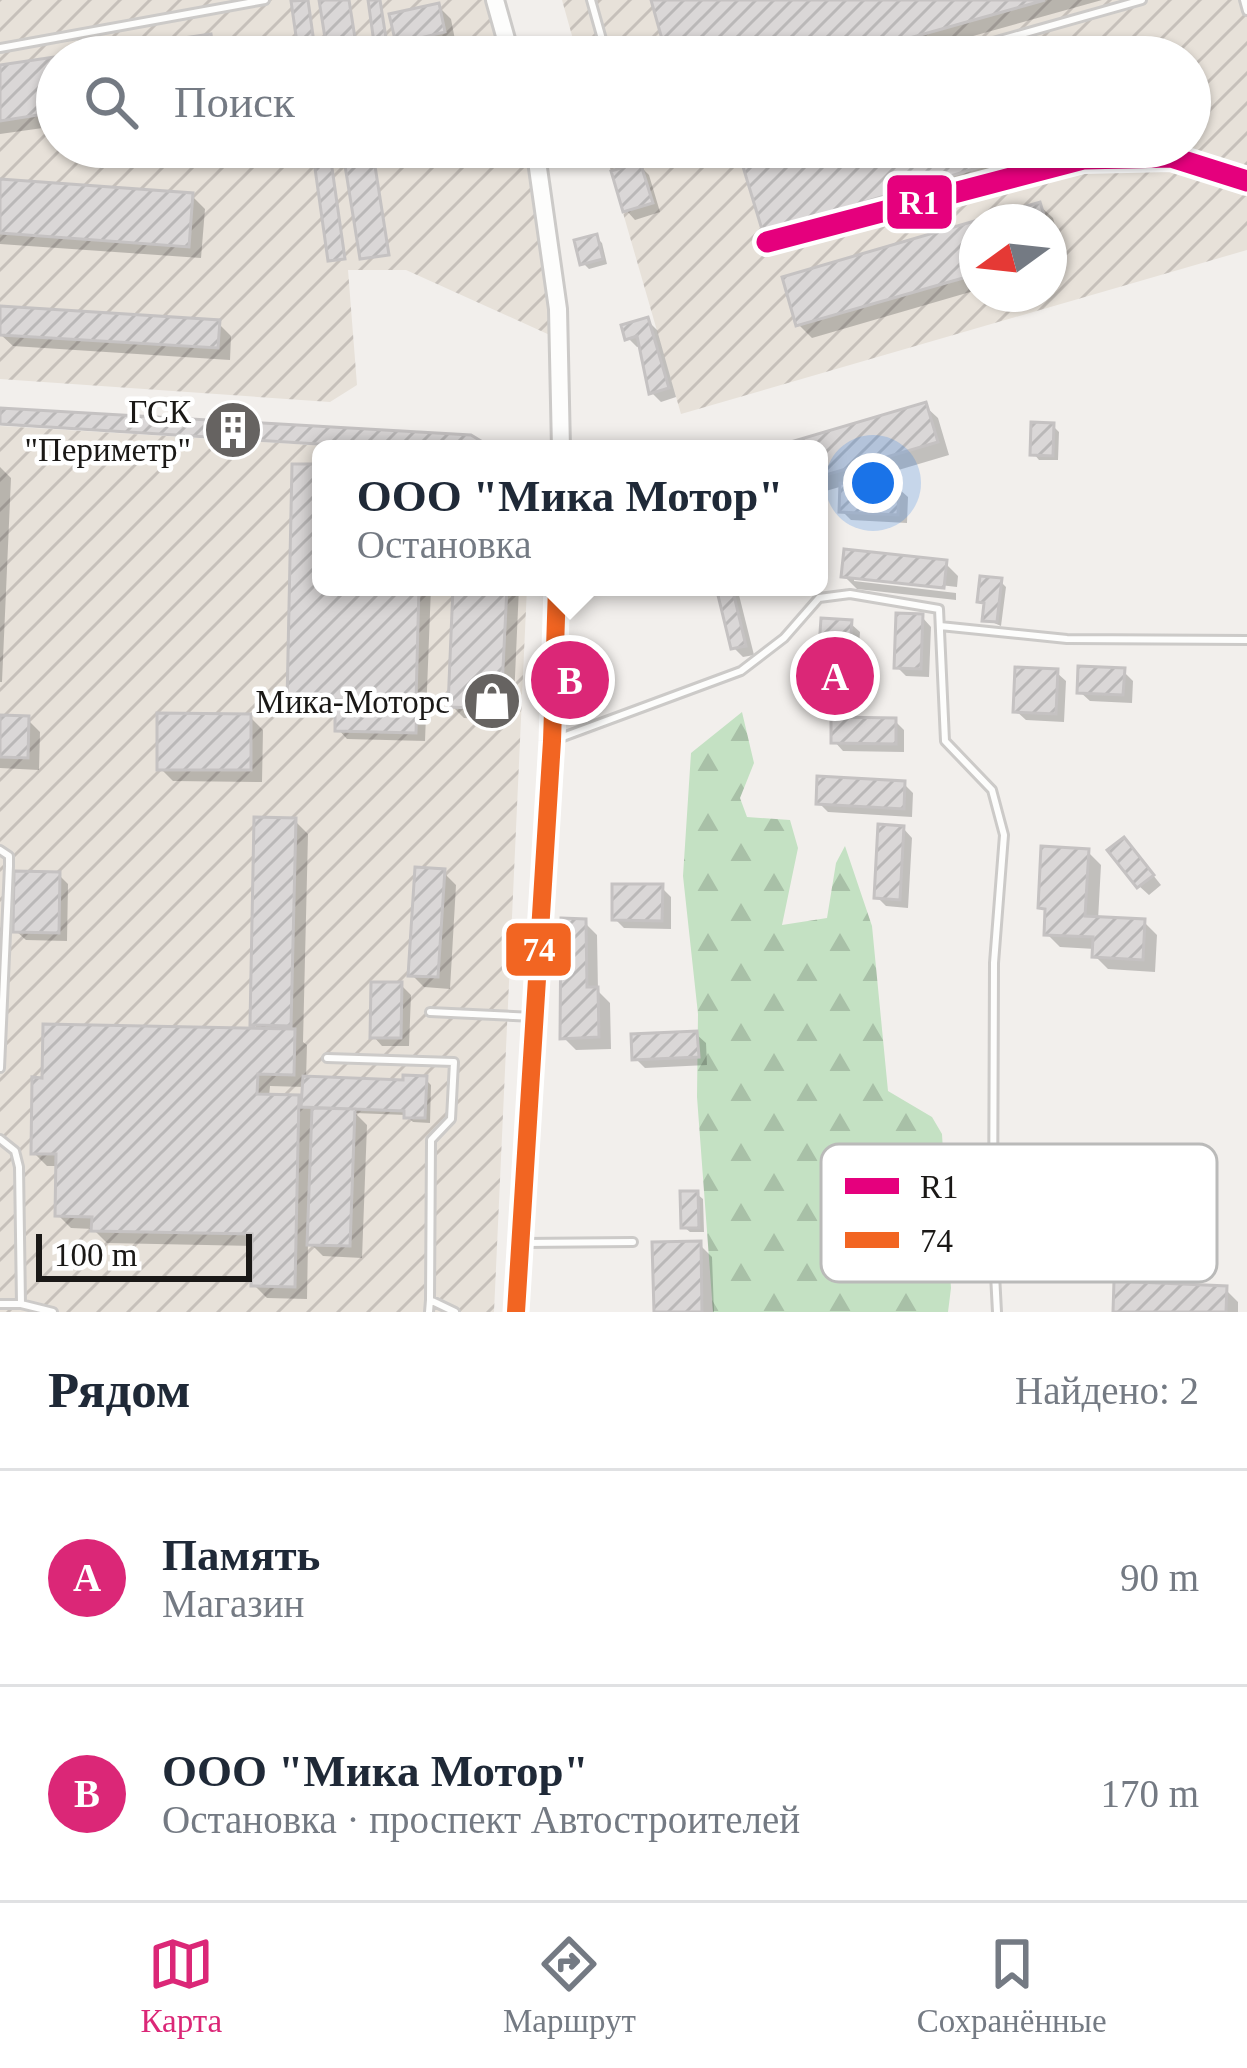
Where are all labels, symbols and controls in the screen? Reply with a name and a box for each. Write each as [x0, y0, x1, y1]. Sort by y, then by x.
search box [36, 36, 1211, 168]
icon: search [78, 69, 144, 135]
text: Поиск [174, 77, 295, 127]
line badge: R1 [885, 173, 954, 231]
text: R1 [899, 185, 939, 221]
north arrow [959, 204, 1067, 312]
place label: ГСК "Периметр" [25, 394, 192, 468]
building icon: ГСК "Периметр" [202, 399, 264, 461]
popup [312, 440, 828, 596]
your location [843, 453, 903, 513]
text: ООО "Мика Мотор" [357, 471, 783, 521]
text: Остановка [357, 523, 532, 566]
pin: A [796, 631, 874, 721]
pin: B [531, 635, 609, 725]
shop icon: Мика-Моторс [461, 670, 523, 732]
place label: Мика-Моторс [256, 684, 450, 720]
line badge: 74 [504, 921, 573, 978]
text: 74 [523, 932, 556, 968]
legend [821, 1144, 1217, 1282]
text: R1 [920, 1169, 959, 1205]
text: 74 [920, 1223, 953, 1259]
scale bar [36, 1228, 252, 1281]
text: 100 m [54, 1237, 137, 1273]
text: Рядом [48, 1362, 191, 1418]
text: Найдено: 2 [1015, 1369, 1199, 1412]
text: Память [162, 1530, 320, 1580]
text: A [73, 1556, 101, 1599]
text: 90 m [1120, 1556, 1199, 1599]
text: Магазин [162, 1582, 304, 1625]
text: ООО "Мика Мотор" [162, 1746, 588, 1796]
text: B [74, 1772, 100, 1815]
text: 170 m [1100, 1772, 1199, 1815]
text: Остановка · проспект Автостроителей [162, 1798, 800, 1841]
tab: Карта [140, 1931, 222, 2040]
tab: Маршрут [503, 1931, 636, 2040]
tab: Сохранённые [917, 1931, 1107, 2040]

